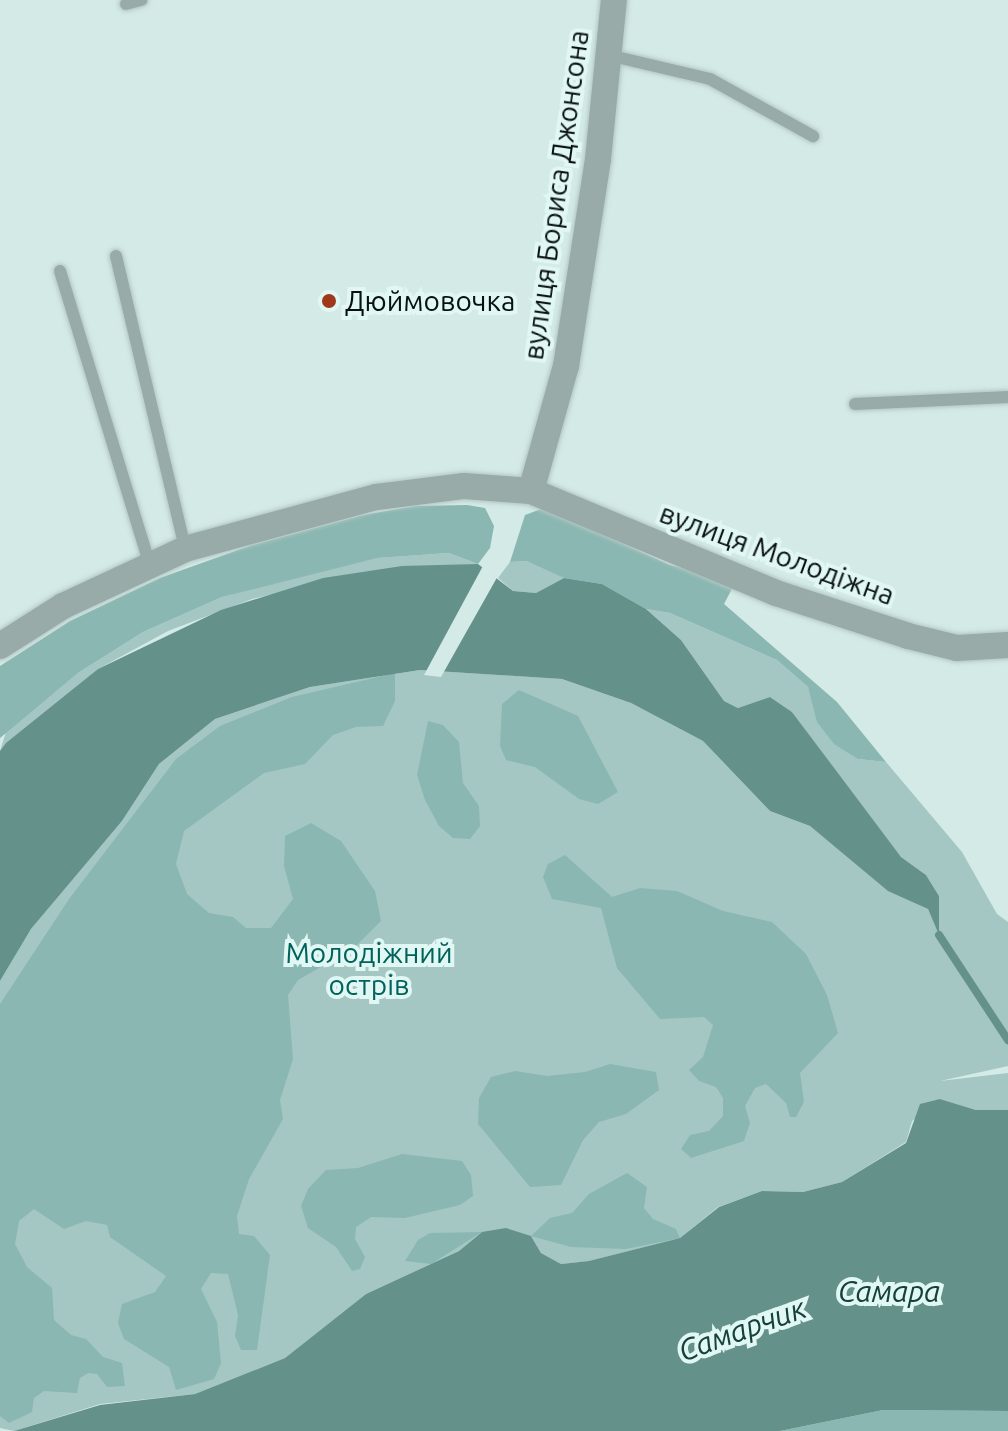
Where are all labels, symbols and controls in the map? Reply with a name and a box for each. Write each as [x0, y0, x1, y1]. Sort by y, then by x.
street label: вулиця Бориса Джонсона [516, 28, 596, 362]
place label: Дюймовочка [345, 284, 515, 318]
marker: Дюймовочка [320, 292, 338, 310]
street label: вулиця Молодіжна [655, 496, 899, 612]
park label: Молодіжний острів [286, 936, 452, 1002]
water label: Самара [838, 1273, 940, 1309]
water label: Самарчик [673, 1289, 811, 1369]

